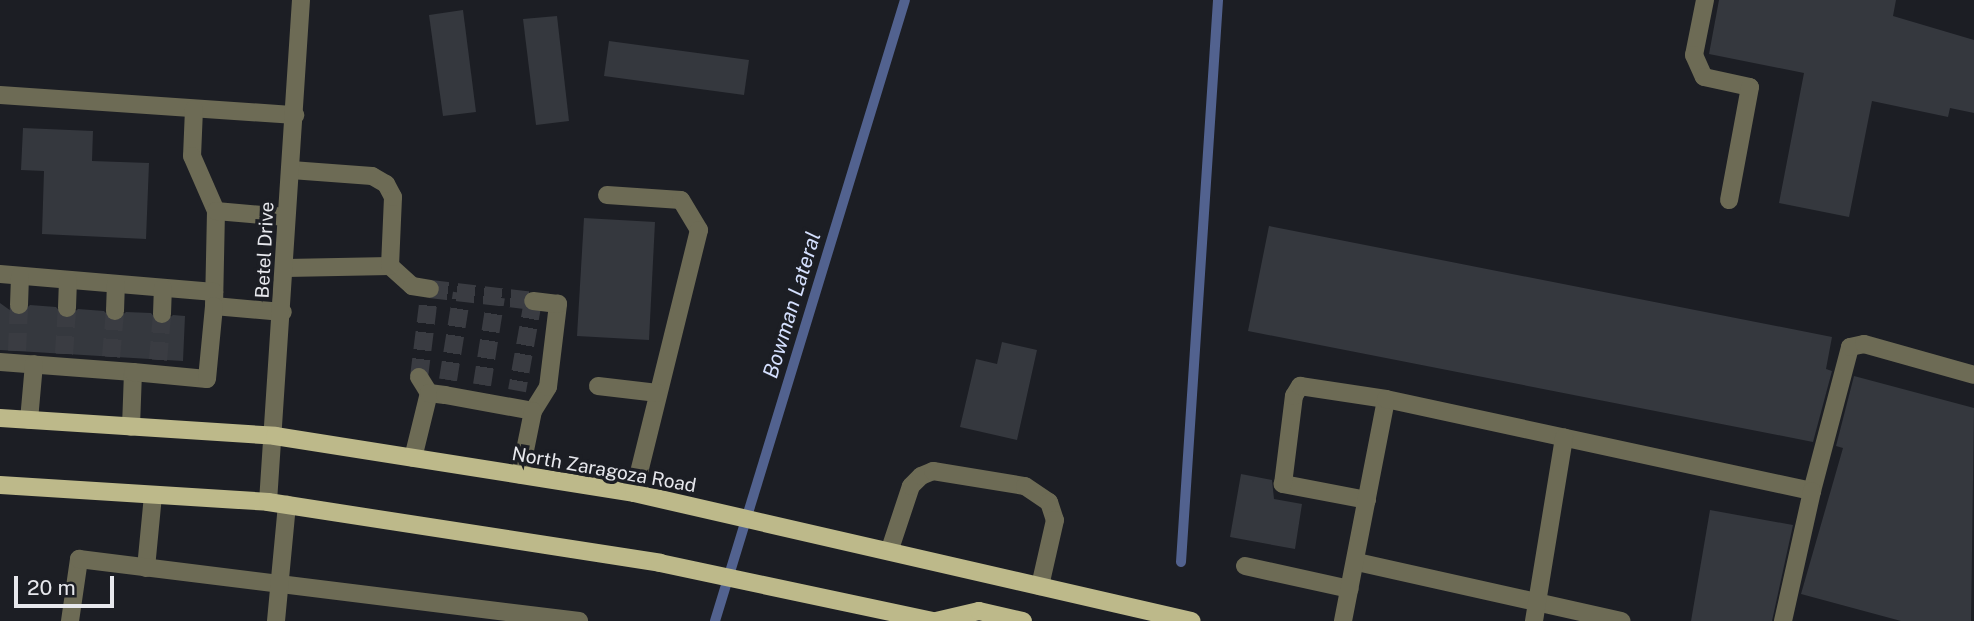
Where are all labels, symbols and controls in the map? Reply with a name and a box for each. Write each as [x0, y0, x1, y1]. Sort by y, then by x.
street label: Betel Drive [251, 201, 279, 299]
water label: Bowman Lateral [758, 229, 826, 381]
street label: North Zaragoza Road [510, 443, 698, 497]
scale bar [18, 562, 117, 606]
text: 20 m [27, 575, 76, 600]

